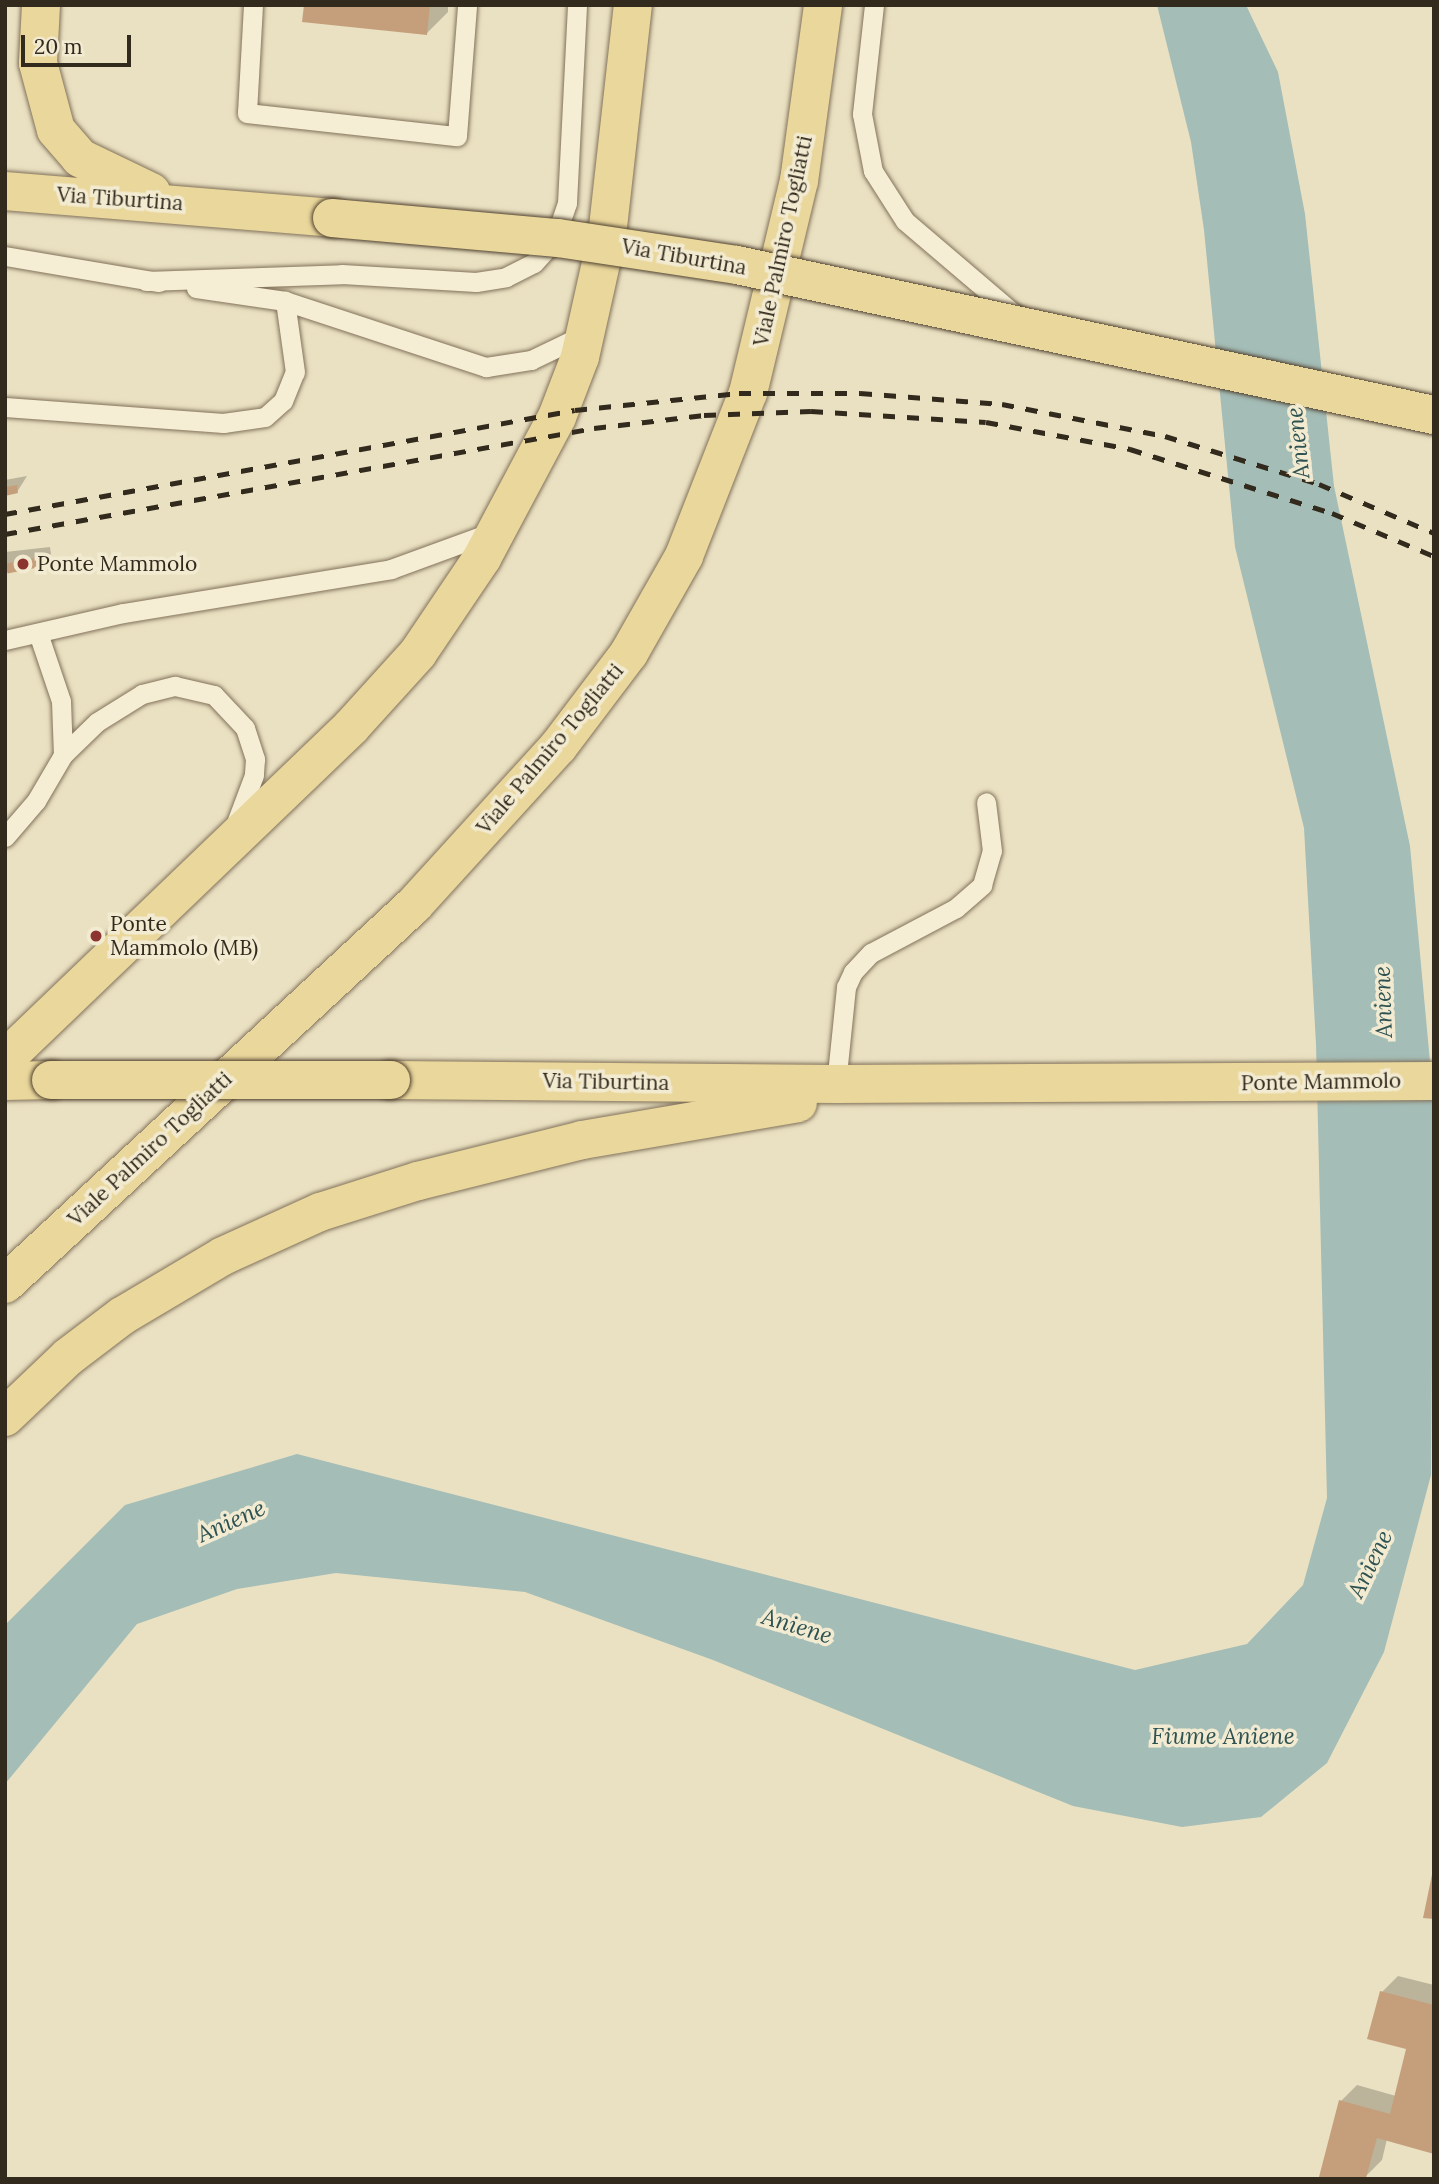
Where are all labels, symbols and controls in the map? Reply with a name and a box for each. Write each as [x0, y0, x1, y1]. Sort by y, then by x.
scale bar [24, 21, 135, 65]
text: 20 m [34, 33, 83, 60]
street label: Viale Palmiro Togliatti [748, 133, 818, 349]
street label: Via Tiburtina [56, 182, 184, 216]
street label: Via Tiburtina [619, 234, 749, 280]
water label: Aniene [1281, 406, 1315, 480]
place label: Ponte Mammolo [37, 551, 197, 577]
marker: Ponte Mammolo [15, 556, 31, 572]
street label: Viale Palmiro Togliatti [471, 659, 629, 839]
place label: Ponte Mammolo (MB) [110, 911, 258, 961]
marker: Ponte Mammolo (MB) [88, 928, 104, 944]
water label: Aniene [1368, 966, 1398, 1038]
street label: Viale Palmiro Togliatti [63, 1067, 237, 1231]
street label: Via Tiburtina [542, 1068, 670, 1096]
street label: Ponte Mammolo [1241, 1068, 1401, 1096]
water label: Aniene [192, 1494, 270, 1548]
water label: Aniene [1342, 1526, 1398, 1602]
water label: Aniene [759, 1602, 835, 1650]
water label: Fiume Aniene [1151, 1722, 1295, 1750]

